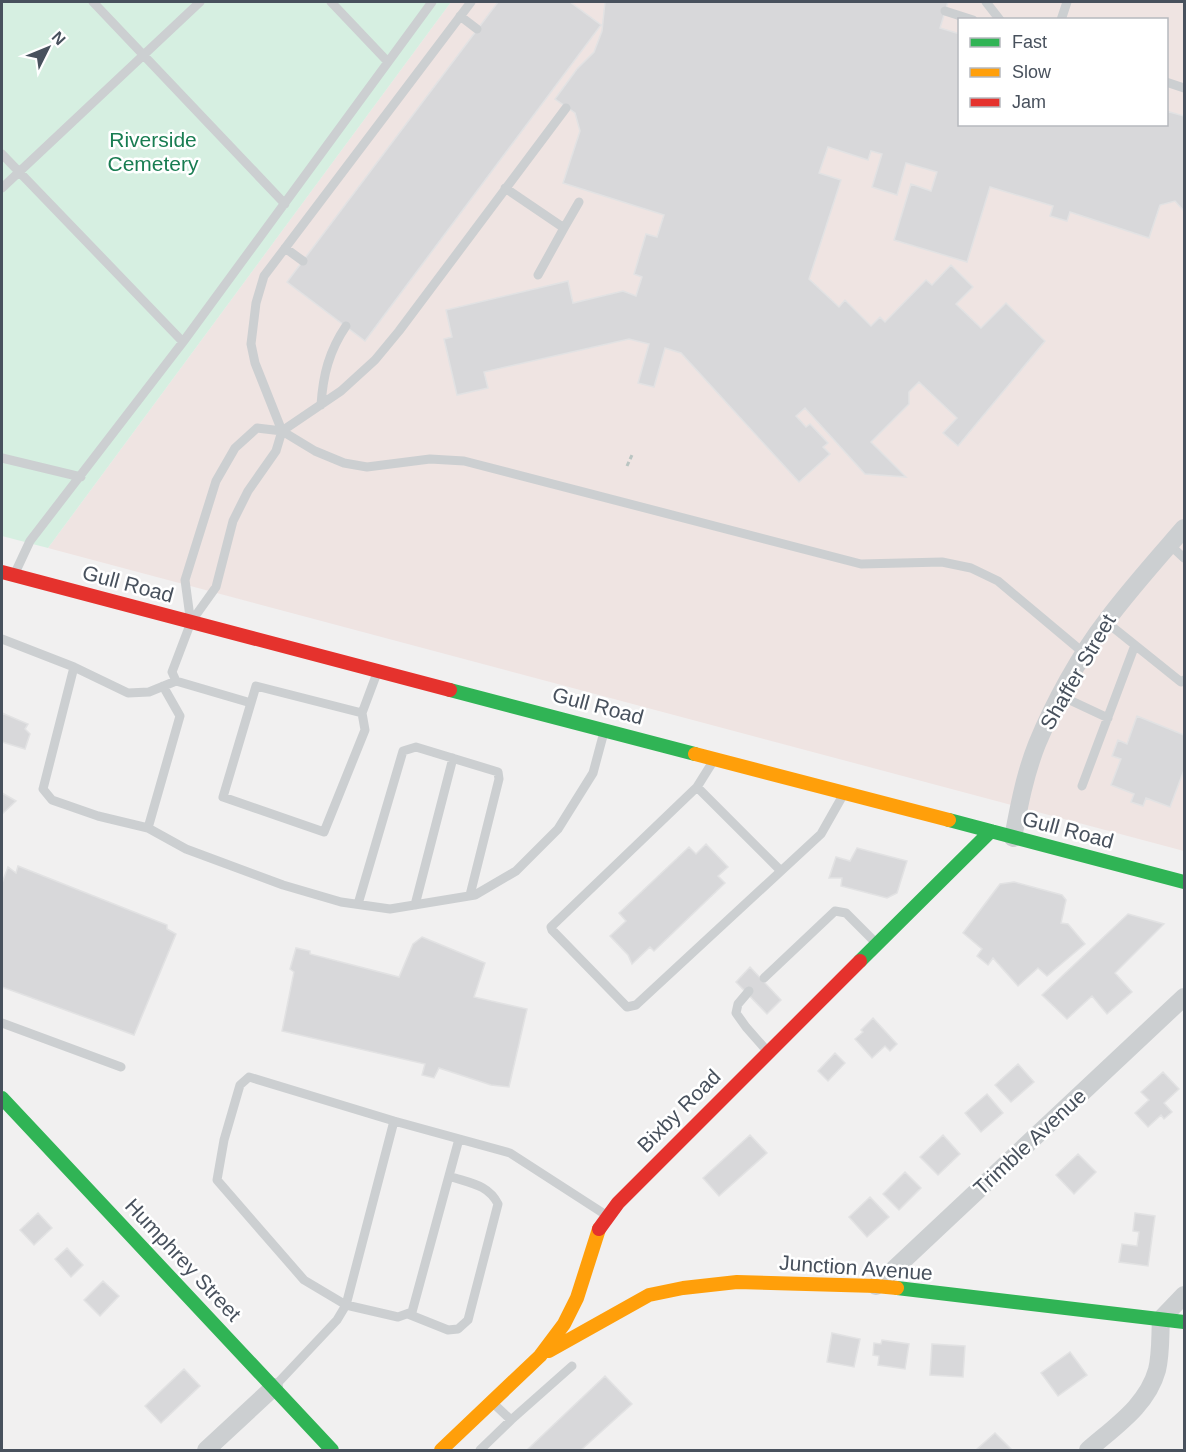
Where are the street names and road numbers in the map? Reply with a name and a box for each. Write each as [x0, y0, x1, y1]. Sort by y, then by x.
street label: Gull Road [80, 560, 176, 607]
street label: Shaffer Street [1035, 610, 1120, 733]
street label: Gull Road [550, 682, 646, 729]
street label: Gull Road [1020, 806, 1116, 853]
street label: Bixby Road [633, 1065, 725, 1157]
street label: Trimble Avenue [969, 1084, 1090, 1199]
street label: Humphrey Street [121, 1194, 246, 1326]
street label: Junction Avenue [779, 1251, 934, 1284]

